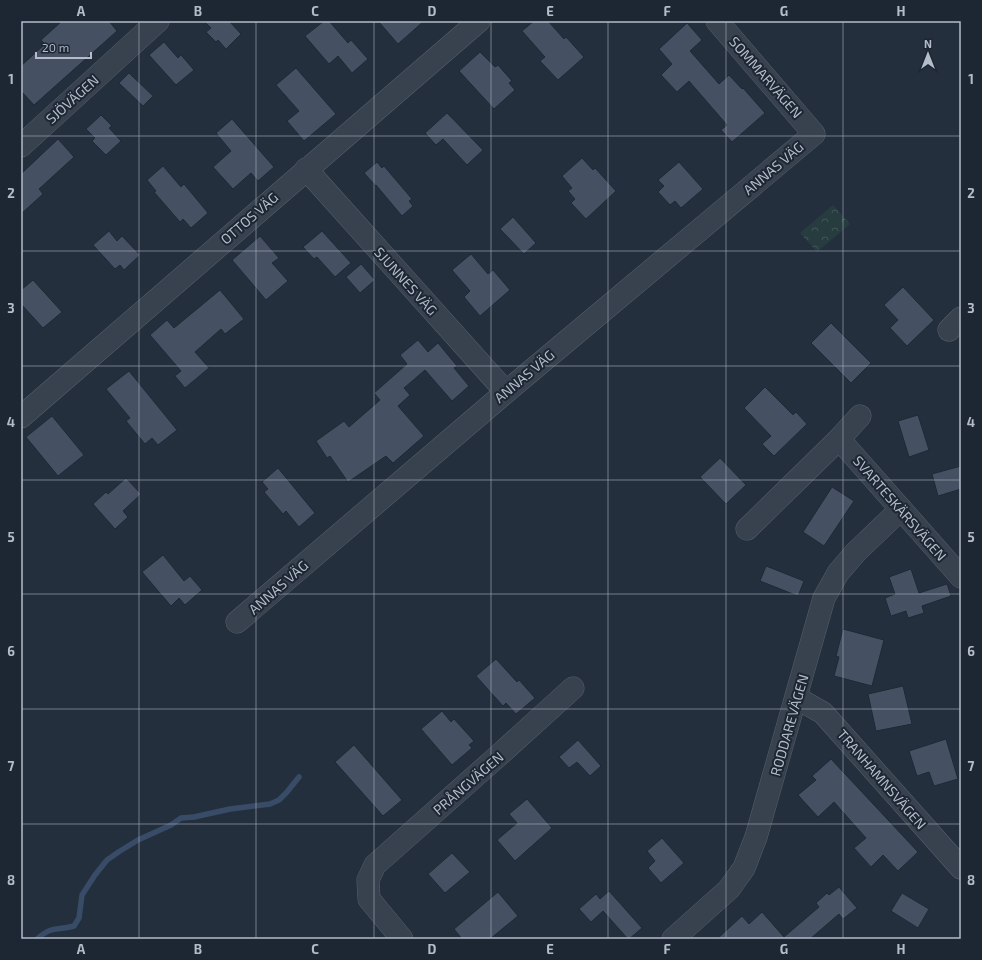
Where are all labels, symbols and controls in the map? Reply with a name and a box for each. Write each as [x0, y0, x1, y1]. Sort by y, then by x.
text: A [77, 3, 86, 19]
text: B [194, 3, 202, 19]
text: C [311, 3, 319, 19]
text: D [428, 3, 437, 19]
text: E [546, 3, 554, 19]
text: F [663, 3, 671, 19]
text: G [780, 3, 788, 19]
text: H [897, 3, 906, 19]
street label: SOMMARVÄGEN [726, 33, 806, 121]
scale bar [36, 34, 91, 60]
north arrow [908, 34, 948, 74]
text: N [924, 37, 932, 50]
text: 20 m [42, 40, 69, 54]
text: 1 [8, 71, 14, 87]
street label: SJÖVÄGEN [42, 71, 102, 127]
text: 1 [968, 71, 974, 87]
street label: ANNAS VÄG [739, 138, 807, 198]
text: 2 [7, 185, 15, 201]
text: 2 [967, 185, 975, 201]
street label: OTTOS VÄG [217, 188, 281, 248]
street label: SJUNNES VÄG [371, 243, 441, 319]
text: 3 [7, 300, 15, 316]
text: 3 [967, 300, 975, 316]
street label: ANNAS VÄG [490, 346, 558, 406]
text: 4 [7, 414, 15, 430]
text: 4 [967, 414, 975, 430]
street label: SVARTESKÄRSVÄGEN [850, 452, 950, 564]
text: 5 [7, 529, 15, 545]
text: 5 [967, 529, 975, 545]
street label: ANNAS VÄG [245, 557, 311, 617]
text: 6 [7, 643, 15, 659]
text: 6 [967, 643, 975, 659]
street label: RODDAREVÄGEN [766, 672, 812, 778]
street label: TRANHAMNSVÄGEN [834, 726, 930, 832]
street label: PRÅNGVÄGEN [429, 748, 507, 818]
text: 7 [8, 758, 15, 774]
text: 7 [968, 758, 975, 774]
text: 8 [7, 872, 15, 888]
text: 8 [967, 872, 975, 888]
text: A [77, 941, 86, 957]
text: B [194, 941, 202, 957]
text: C [311, 941, 319, 957]
text: D [428, 941, 437, 957]
text: E [546, 941, 554, 957]
text: F [663, 941, 671, 957]
text: G [780, 941, 788, 957]
text: H [897, 941, 906, 957]

